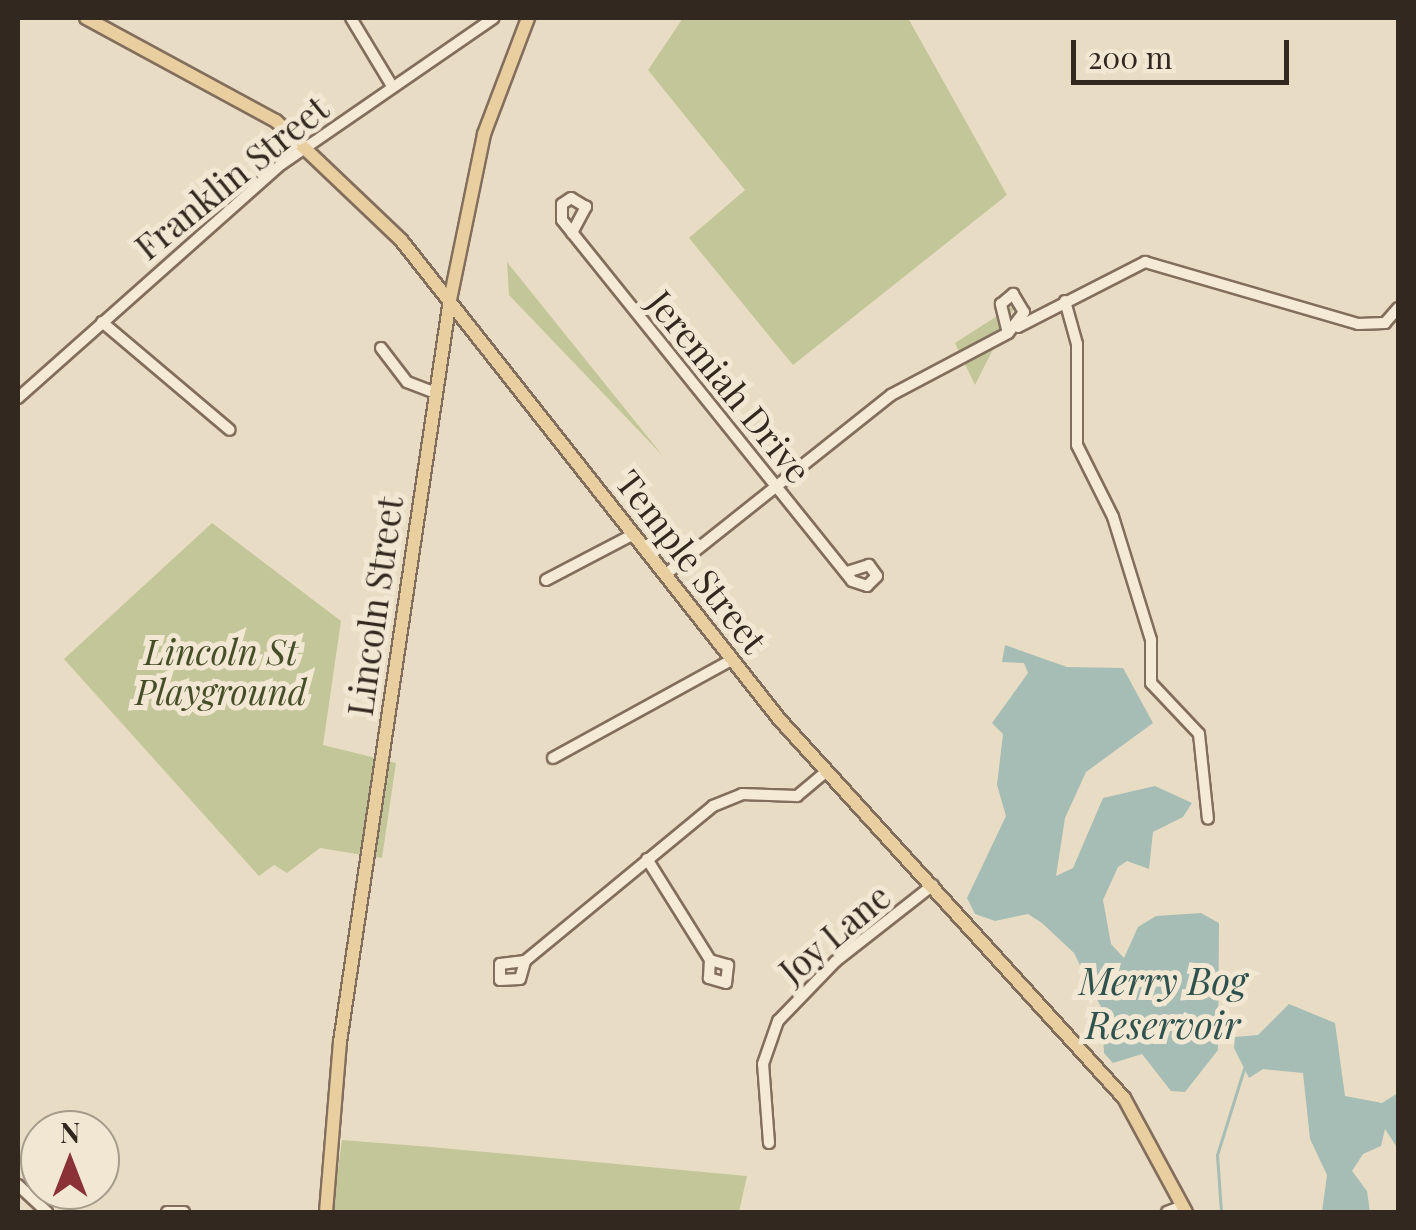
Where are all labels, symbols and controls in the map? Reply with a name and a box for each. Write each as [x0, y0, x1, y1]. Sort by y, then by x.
scale bar [1076, 20, 1294, 82]
text: 200 m [1088, 37, 1172, 77]
street label: Franklin Street [126, 86, 336, 268]
street label: Jeremiah Drive [640, 282, 820, 490]
street label: Temple Street [608, 462, 776, 660]
street label: Lincoln Street [338, 494, 410, 718]
park label: Lincoln St Playground [135, 630, 307, 712]
street label: Joy Lane [770, 874, 898, 992]
water label: Merry Bog Reservoir [1079, 957, 1247, 1046]
north arrow [20, 1110, 120, 1210]
text: N [60, 1113, 80, 1150]

